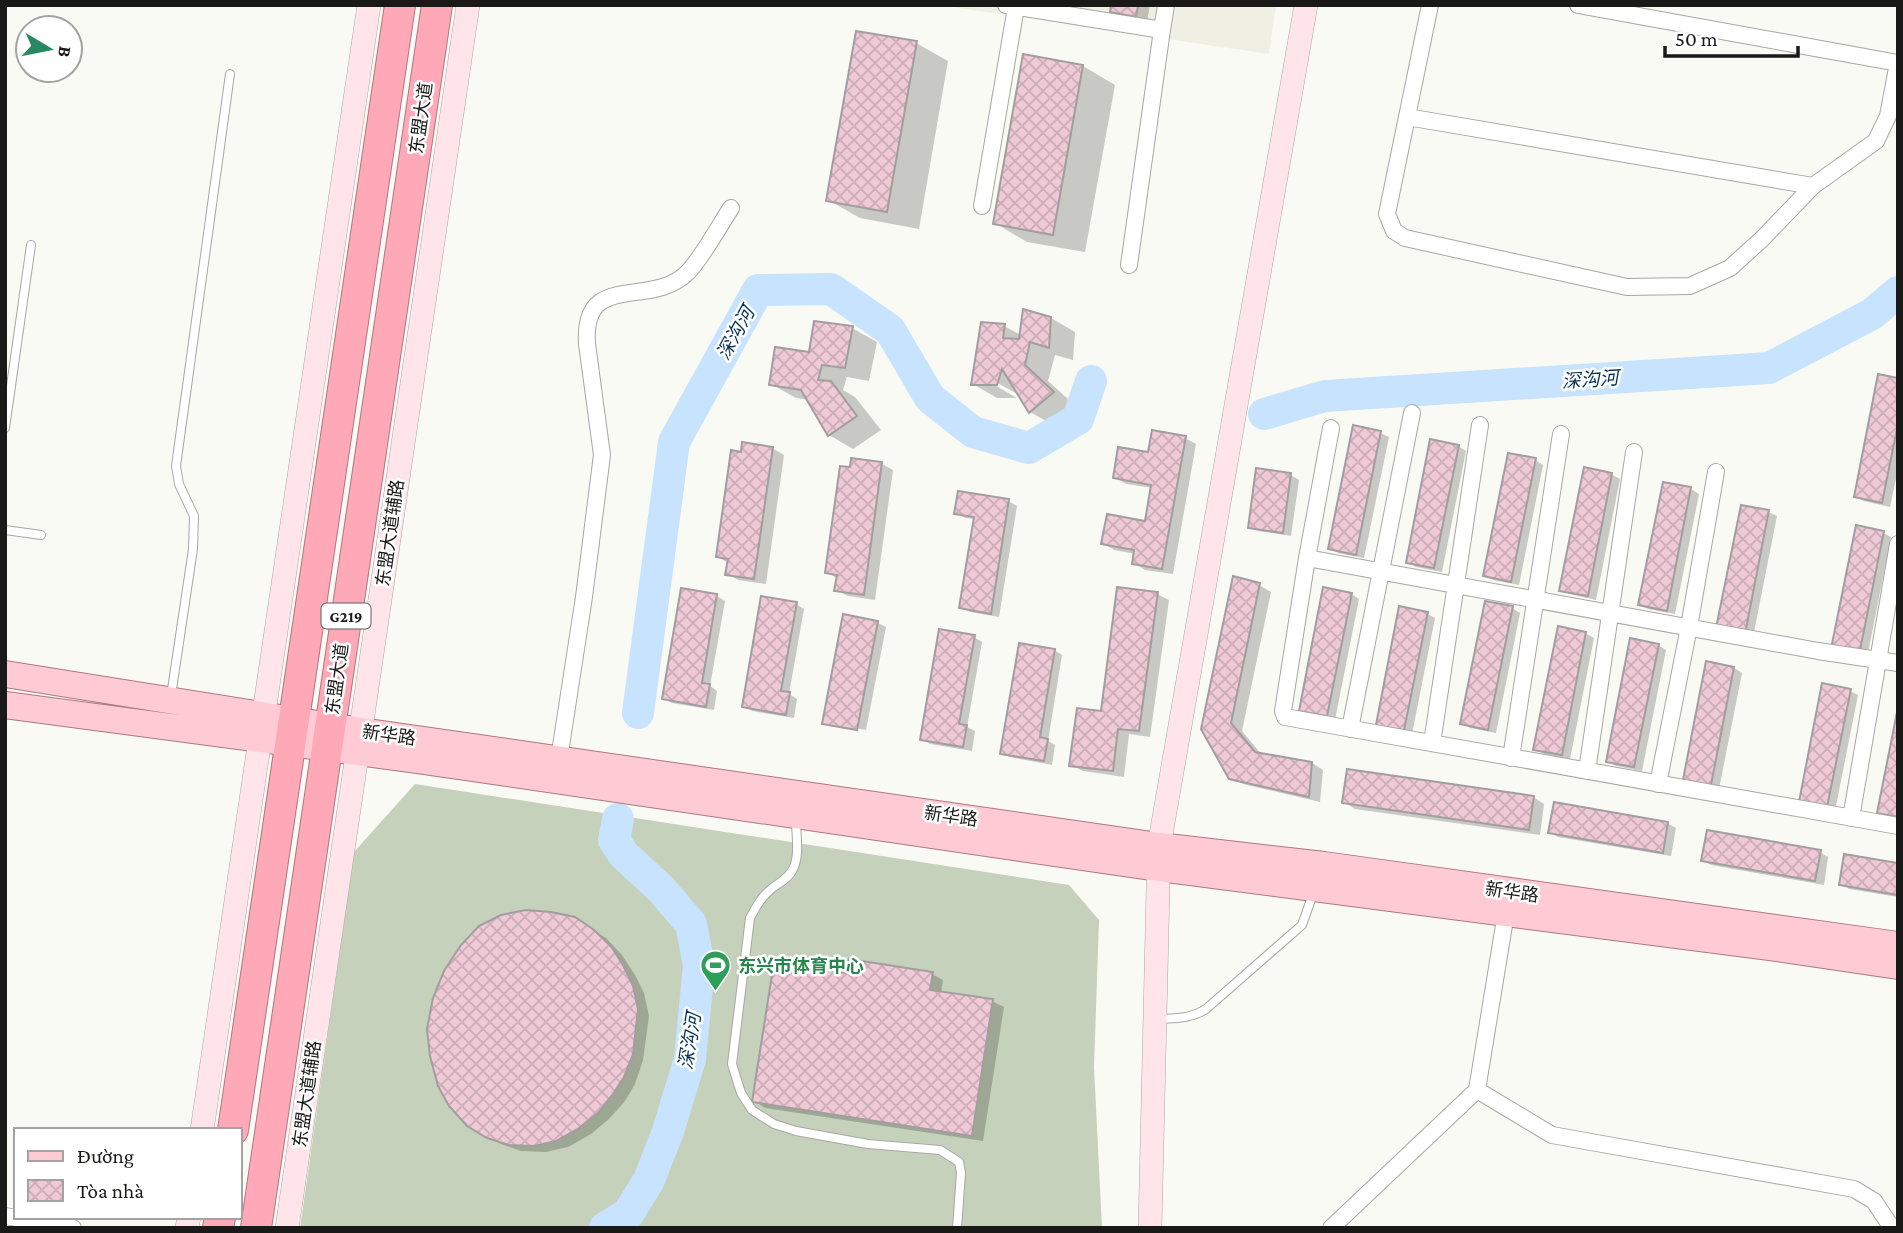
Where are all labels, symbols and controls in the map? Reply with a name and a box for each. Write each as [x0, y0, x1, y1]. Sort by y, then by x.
north arrow [14, 14, 84, 84]
scale bar [1665, 14, 1798, 58]
text: 50 m [1675, 27, 1718, 51]
text: B [54, 45, 77, 59]
street label: 东盟大道 [406, 81, 436, 155]
water label: 深沟河 [712, 300, 760, 363]
water label: 深沟河 [1561, 367, 1623, 392]
street label: 东盟大道辅路 [373, 478, 407, 588]
road number: G219 [322, 604, 370, 628]
street label: 东盟大道 [322, 642, 352, 716]
street label: 新华路 [361, 721, 417, 749]
street label: 新华路 [923, 802, 979, 830]
street label: 新华路 [1484, 878, 1540, 906]
sports icon: 东兴市体育中心 [698, 949, 732, 993]
place label: 东兴市体育中心 [738, 956, 864, 976]
water label: 深沟河 [675, 1007, 705, 1071]
street label: 东盟大道辅路 [290, 1039, 324, 1149]
legend [14, 1128, 242, 1219]
text: Đường [77, 1144, 134, 1168]
text: Tòa nhà [77, 1179, 144, 1203]

